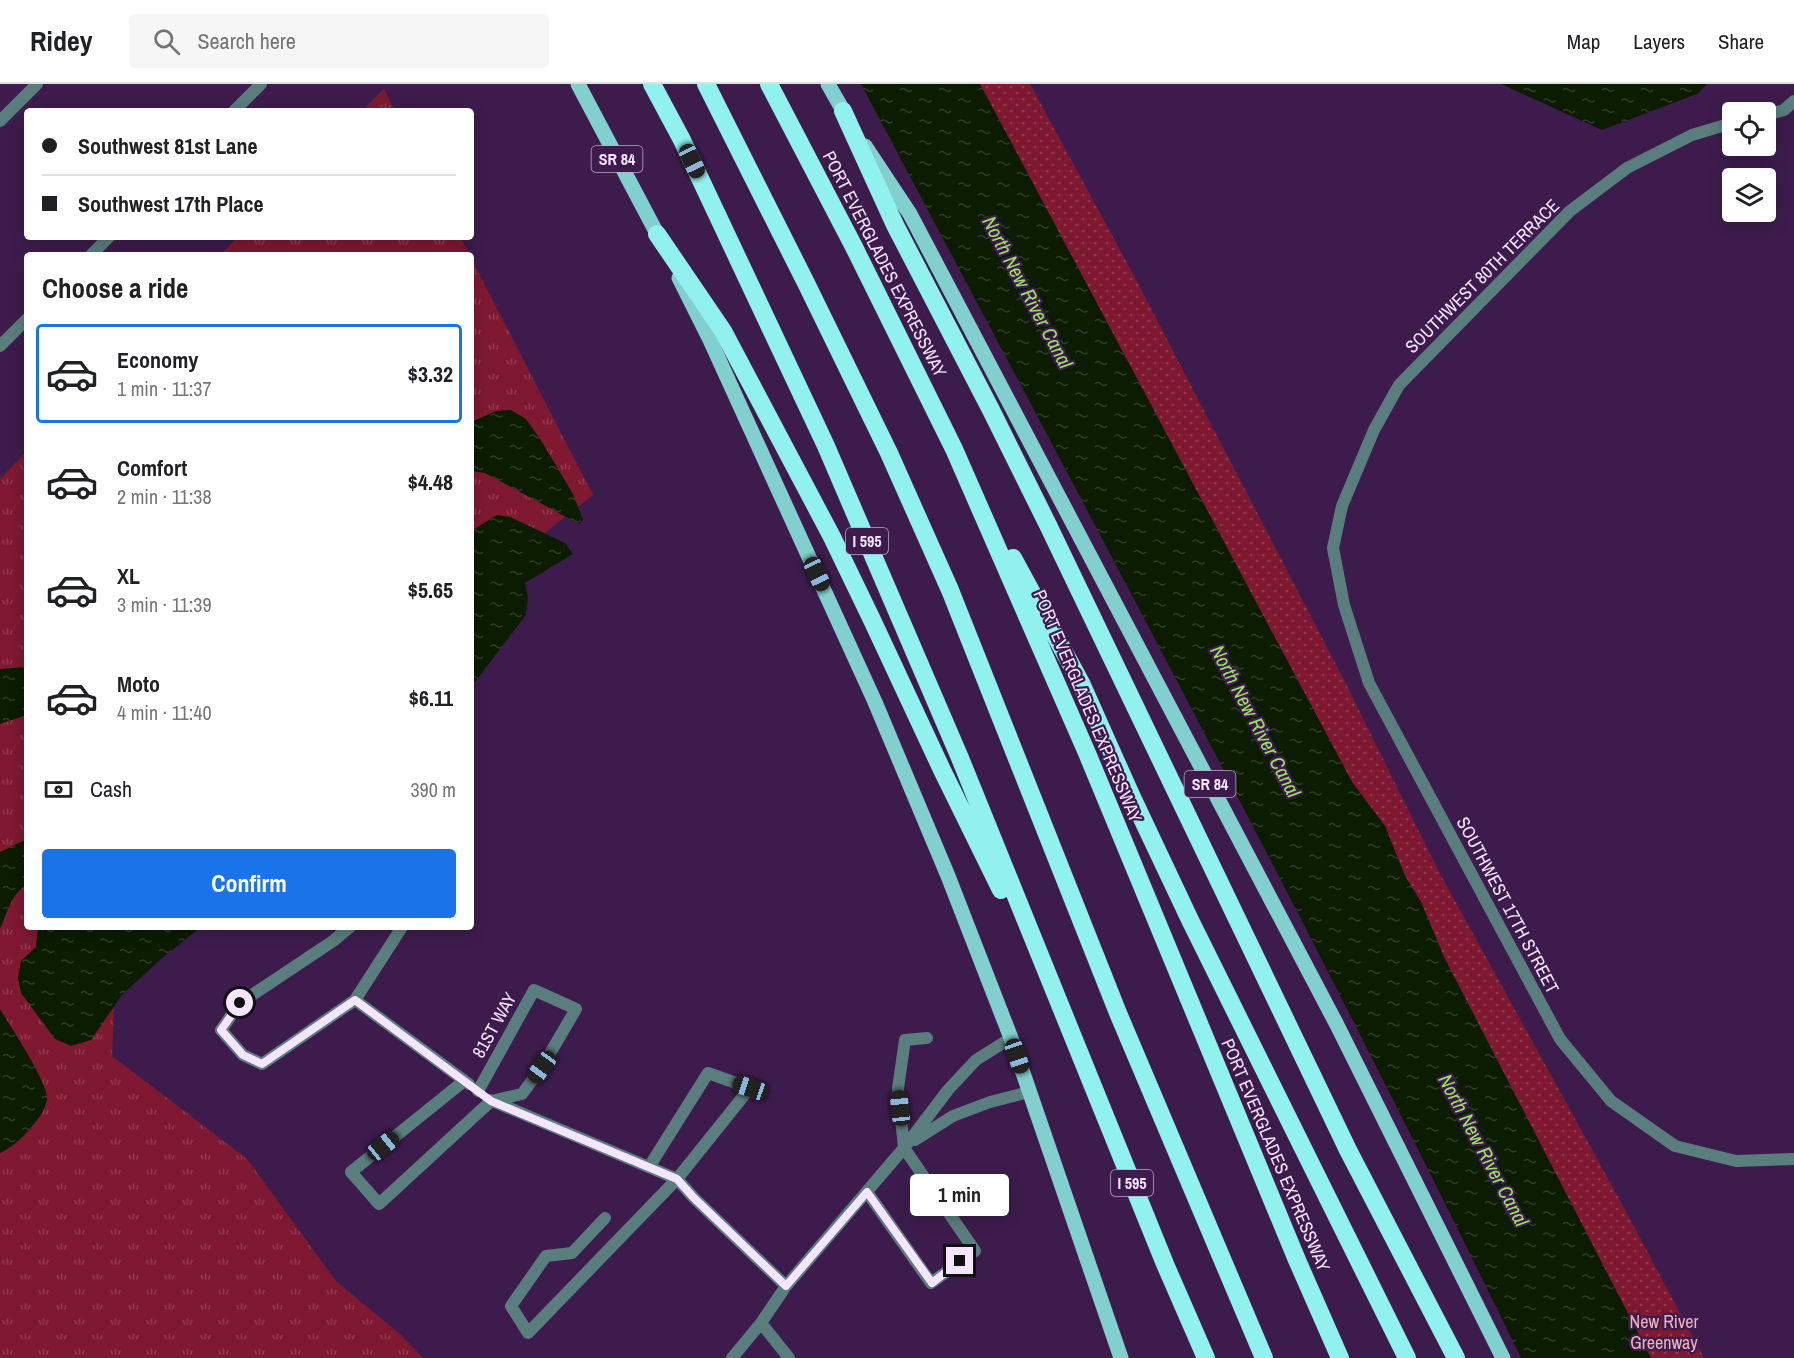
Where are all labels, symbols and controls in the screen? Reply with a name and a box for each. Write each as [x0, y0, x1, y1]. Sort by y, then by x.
search box [129, 14, 549, 68]
text: Ridey [30, 22, 93, 60]
icon: search [150, 25, 183, 58]
text: Search here [198, 26, 296, 56]
text: Map [1567, 27, 1600, 56]
text: Layers [1633, 27, 1685, 56]
text: Share [1718, 27, 1764, 56]
map controls [1722, 102, 1776, 222]
button: locate [1722, 102, 1776, 156]
text: Southwest 81st Lane [78, 131, 257, 161]
car [676, 141, 708, 181]
road number: SR 84 [592, 146, 642, 172]
street label: PORT EVERGLADES EXPRESSWAY [817, 147, 953, 381]
button: layers [1722, 168, 1776, 222]
text: Southwest 17th Place [78, 189, 263, 219]
street label: SOUTHWEST 80TH TERRACE [1399, 193, 1565, 359]
water label: North New River Canal [977, 211, 1080, 373]
text: Choose a ride [42, 270, 188, 306]
text: Economy [117, 345, 198, 375]
icon: car [45, 347, 99, 401]
text: $3.32 [408, 359, 453, 389]
text: 1 min · 11:37 [117, 375, 212, 402]
text: Comfort [117, 453, 187, 483]
icon: car [45, 455, 99, 509]
text: $4.48 [408, 467, 453, 497]
text: 2 min · 11:38 [117, 483, 212, 510]
road number: I 595 [846, 528, 888, 554]
car [801, 554, 833, 594]
text: XL [117, 561, 140, 591]
icon: car [45, 563, 99, 617]
text: $5.65 [408, 575, 453, 605]
street label: PORT EVERGLADES EXPRESSWAY [1028, 586, 1149, 826]
text: 3 min · 11:39 [117, 591, 212, 618]
water label: North New River Canal [1205, 640, 1308, 802]
text: Moto [117, 669, 160, 699]
icon: car [45, 671, 99, 725]
text: $6.11 [409, 683, 453, 713]
text: 4 min · 11:40 [117, 699, 212, 726]
road number: SR 84 [1184, 771, 1236, 797]
icon: cash [42, 773, 75, 806]
text: Cash [90, 774, 132, 804]
text: 390 m [410, 776, 456, 803]
street label: SOUTHWEST 17TH STREET [1451, 812, 1565, 998]
button: Confirm [42, 849, 456, 918]
street label: 81ST WAY [466, 988, 522, 1062]
route start [226, 989, 253, 1016]
street label: PORT EVERGLADES EXPRESSWAY [1216, 1035, 1337, 1275]
car [1003, 1036, 1031, 1076]
car [524, 1047, 560, 1087]
water label: North New River Canal [1433, 1069, 1536, 1231]
car [730, 1074, 770, 1102]
car [889, 1089, 911, 1127]
car [363, 1128, 403, 1164]
road number: I 595 [1111, 1170, 1153, 1196]
callout: 1 min [910, 1174, 1010, 1216]
text: 1 min [938, 1181, 981, 1208]
route end [946, 1247, 973, 1274]
park label: New River Greenway [1630, 1309, 1699, 1355]

